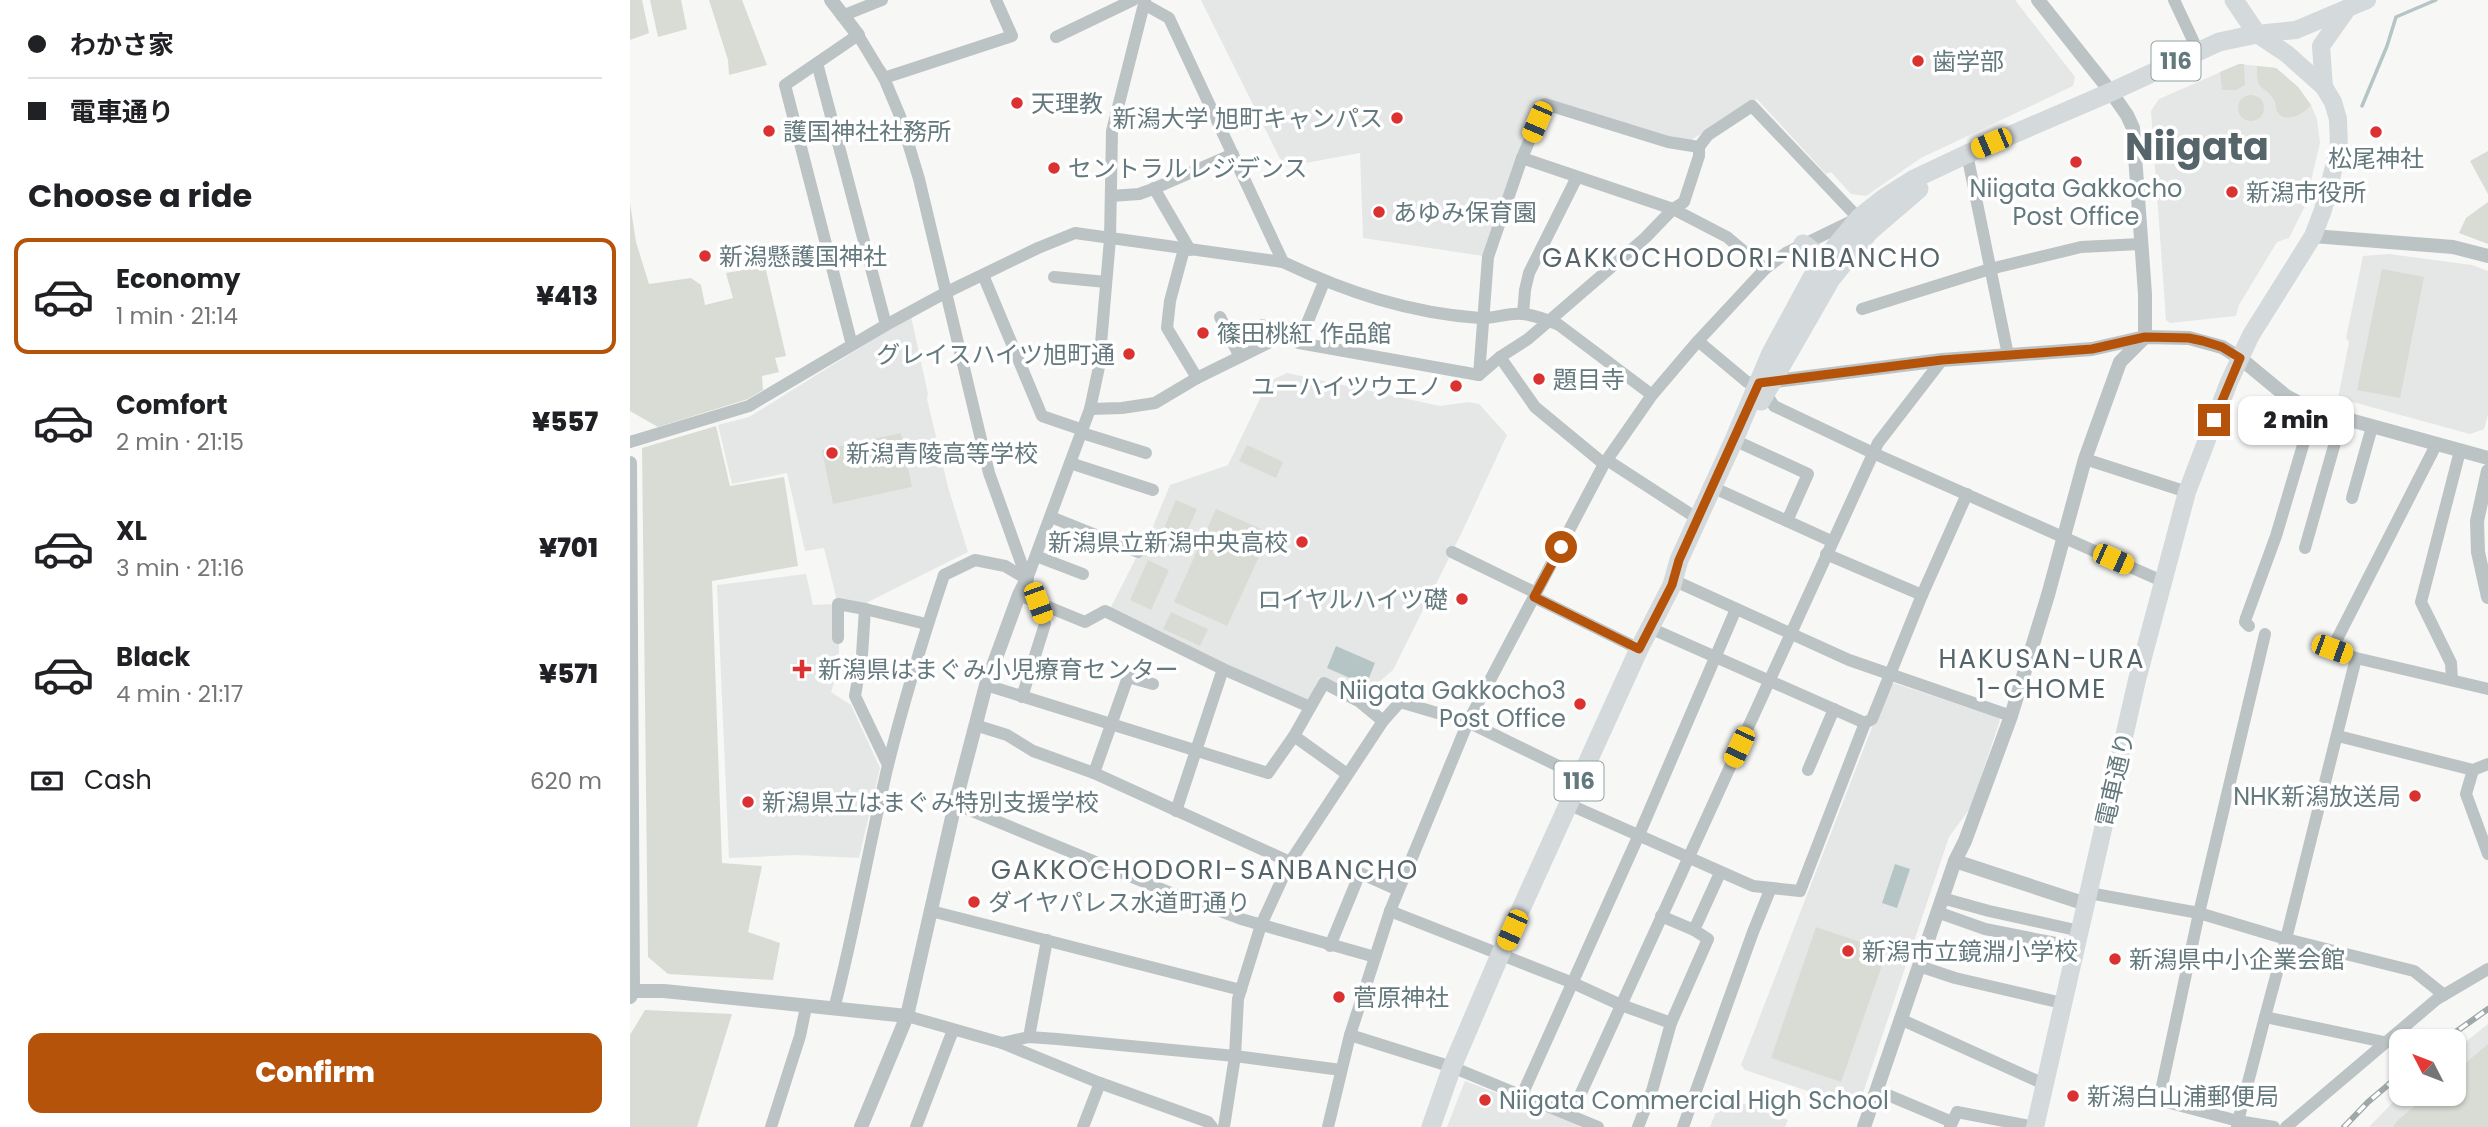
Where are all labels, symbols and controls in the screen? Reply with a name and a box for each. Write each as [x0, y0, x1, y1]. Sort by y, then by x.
text: わかさ家 [70, 27, 174, 63]
road number: 116 [2152, 41, 2200, 80]
place label: 歯学部 [1932, 45, 2004, 78]
marker: 歯学部 [1910, 53, 1926, 69]
place label: 天理教 [1031, 87, 1103, 120]
text: 電車通り [70, 94, 174, 130]
marker: 天理教 [1009, 95, 1025, 111]
car [1520, 99, 1555, 145]
place label: 新潟大学 旭町キャンパス [1113, 102, 1383, 135]
marker: 新潟大学 旭町キャンパス [1389, 110, 1405, 126]
place label: 護国神社社務所 [783, 115, 951, 148]
district label: Niigata [2125, 120, 2269, 173]
marker: 護国神社社務所 [761, 123, 777, 139]
marker: 松尾神社 [2368, 124, 2384, 140]
car [1968, 125, 2015, 161]
place label: 松尾神社 [2328, 142, 2424, 175]
place label: セントラルレジデンス [1068, 152, 1308, 185]
marker: Niigata Gakkocho Post Office [2068, 154, 2084, 170]
marker: セントラルレジデンス [1046, 160, 1062, 176]
place label: Niigata Gakkocho Post Office [1970, 172, 2182, 233]
text: Choose a ride [28, 173, 252, 218]
place label: 新潟市役所 [2246, 176, 2366, 209]
marker: 新潟市役所 [2224, 184, 2240, 200]
place label: あゆみ保育園 [1393, 196, 1537, 229]
marker: あゆみ保育園 [1371, 204, 1387, 220]
place label: 新潟懸護国神社 [719, 240, 887, 273]
district label: GAKKOCHODORI-NIBANCHO [1542, 240, 1942, 276]
marker: 新潟懸護国神社 [697, 248, 713, 264]
text: Economy [116, 261, 240, 297]
icon: car [32, 265, 95, 328]
text: ¥413 [536, 278, 598, 314]
text: 1 min · 21:14 [116, 300, 238, 332]
place label: 篠田桃紅 作品館 [1217, 317, 1391, 350]
marker: 篠田桃紅 作品館 [1195, 325, 1211, 341]
place label: グレイスハイツ旭町通 [876, 338, 1115, 371]
marker: グレイスハイツ旭町通 [1121, 346, 1137, 362]
place label: 題目寺 [1553, 363, 1625, 396]
place label: ユーハイツウエノ [1251, 370, 1442, 403]
marker: 題目寺 [1531, 371, 1547, 387]
marker: ユーハイツウエノ [1448, 378, 1464, 394]
text: Comfort [116, 387, 228, 423]
icon: car [32, 391, 95, 454]
callout: 2 min [2238, 396, 2354, 444]
text: ¥557 [532, 404, 598, 440]
route end [2198, 404, 2230, 436]
text: 2 min [2264, 404, 2328, 436]
text: 2 min · 21:15 [116, 426, 244, 458]
place label: 新潟青陵高等学校 [846, 437, 1038, 470]
marker: 新潟青陵高等学校 [824, 445, 840, 461]
text: XL [116, 513, 147, 549]
icon: car [32, 517, 95, 580]
place label: 新潟県立新潟中央高校 [1048, 526, 1288, 559]
text: ¥701 [539, 530, 598, 566]
route start [1545, 531, 1577, 563]
marker: 新潟県立新潟中央高校 [1294, 534, 1310, 550]
car [2090, 541, 2137, 577]
text: 3 min · 21:16 [116, 552, 244, 584]
car [1021, 580, 1056, 626]
place label: ロイヤルハイツ礎 [1257, 583, 1448, 616]
marker: ロイヤルハイツ礎 [1454, 591, 1470, 607]
car [2309, 632, 2356, 666]
text: Black [116, 639, 190, 675]
district label: HAKUSAN-URA 1-CHOME [1939, 641, 2145, 707]
icon: car [32, 643, 95, 706]
place label: 新潟県はまぐみ小児療育センター [818, 653, 1179, 686]
text: ¥571 [539, 656, 598, 692]
marker: 新潟県はまぐみ小児療育センター [792, 659, 812, 679]
place label: Niigata Gakkocho3 Post Office [1339, 674, 1566, 735]
text: 4 min · 21:17 [116, 678, 243, 710]
marker: Niigata Gakkocho3 Post Office [1572, 696, 1588, 712]
car [1721, 724, 1758, 770]
street label: 電車通り [2088, 729, 2142, 829]
icon: cash [28, 762, 66, 800]
text: Cash [84, 762, 152, 798]
road number: 116 [1555, 762, 1604, 800]
text: 620 m [530, 765, 602, 797]
place label: NHK新潟放送局 [2233, 780, 2401, 813]
place label: 新潟県立はまぐみ特別支援学校 [762, 786, 1099, 819]
marker: NHK新潟放送局 [2407, 788, 2423, 804]
marker: 新潟県立はまぐみ特別支援学校 [740, 794, 756, 810]
district label: GAKKOCHODORI-SANBANCHO [991, 852, 1419, 888]
place label: ダイヤパレス水道町通り [988, 886, 1251, 919]
marker: ダイヤパレス水道町通り [966, 894, 982, 910]
car [1494, 907, 1531, 953]
place label: 新潟市立鏡淵小学校 [1862, 935, 2078, 968]
marker: 新潟市立鏡淵小学校 [1840, 943, 1856, 959]
place label: 新潟県中小企業会館 [2129, 943, 2345, 976]
marker: 新潟県中小企業会館 [2107, 951, 2123, 967]
place label: 菅原神社 [1353, 981, 1449, 1014]
marker: 菅原神社 [1331, 989, 1347, 1005]
north arrow [2389, 1029, 2466, 1106]
map controls [2389, 1029, 2466, 1106]
button: Confirm [28, 1033, 602, 1113]
place label: 新潟白山浦郵便局 [2087, 1080, 2279, 1113]
place label: Niigata Commercial High School [1499, 1084, 1889, 1117]
marker: 新潟白山浦郵便局 [2065, 1088, 2081, 1104]
marker: Niigata Commercial High School [1477, 1092, 1493, 1108]

